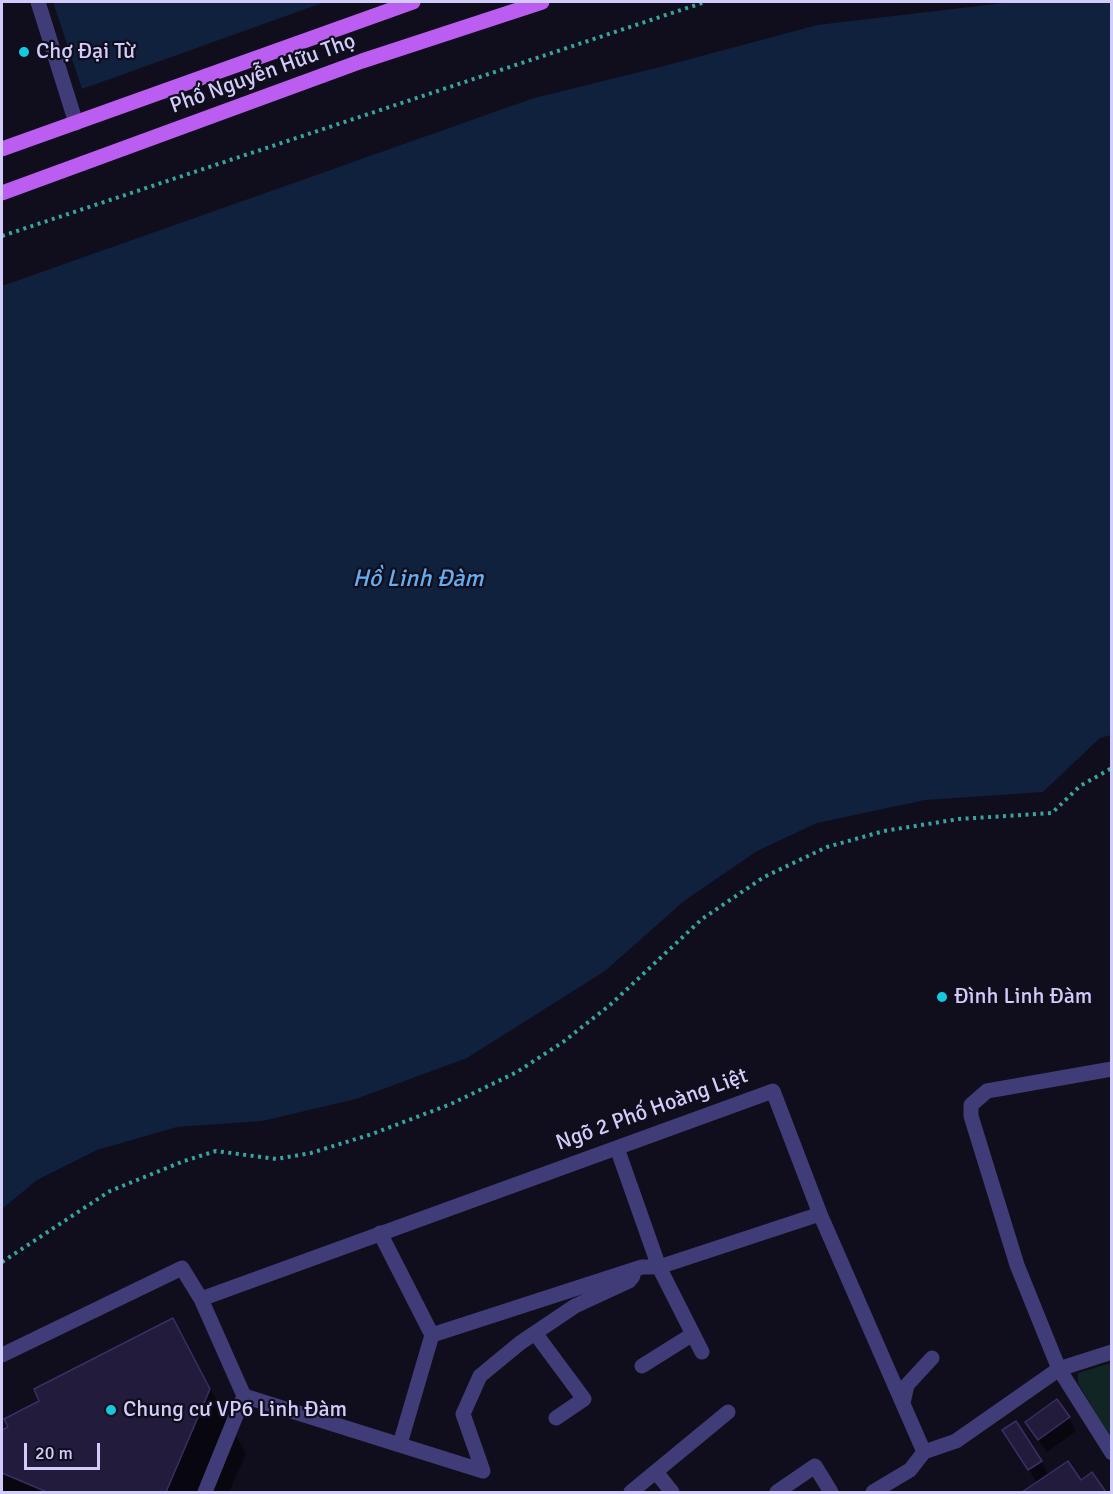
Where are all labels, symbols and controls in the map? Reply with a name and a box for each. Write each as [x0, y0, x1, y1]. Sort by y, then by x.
street label: Phố Nguyễn Hữu Thọ [167, 28, 359, 120]
place label: Chợ Đại Từ [36, 39, 135, 65]
marker: Chợ Đại Từ [17, 45, 31, 59]
water label: Hồ Linh Đàm [353, 566, 483, 594]
place label: Đình Linh Đàm [954, 984, 1092, 1010]
marker: Đình Linh Đàm [935, 990, 949, 1004]
street label: Ngõ 2 Phố Hoàng Liệt [553, 1063, 751, 1157]
place label: Chung cư VP6 Linh Đàm [123, 1397, 347, 1423]
marker: Chung cư VP6 Linh Đàm [104, 1403, 118, 1417]
scale bar [27, 1431, 104, 1469]
text: 20 m [35, 1442, 73, 1464]

